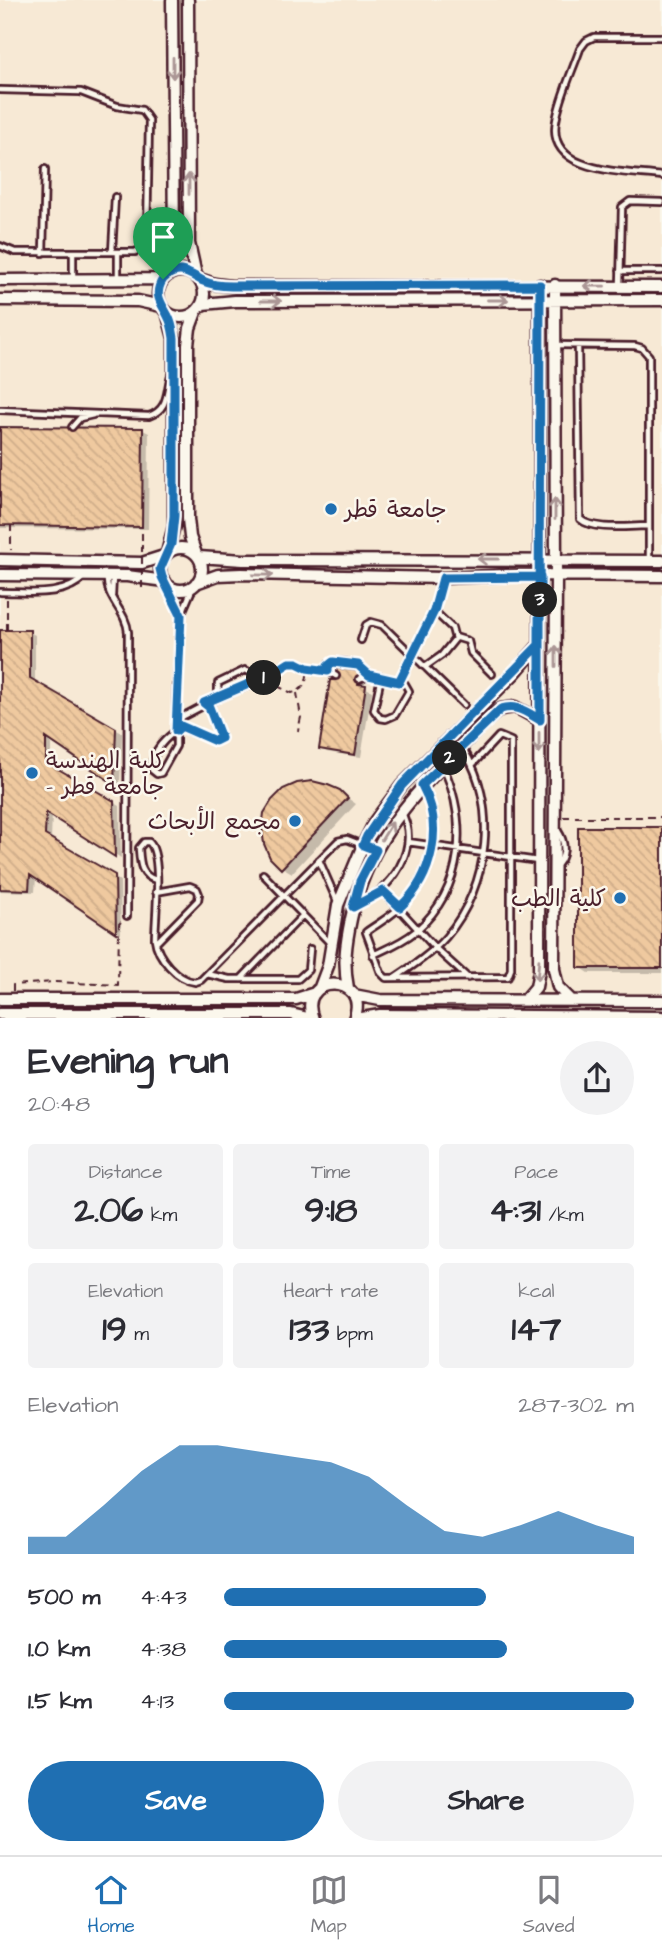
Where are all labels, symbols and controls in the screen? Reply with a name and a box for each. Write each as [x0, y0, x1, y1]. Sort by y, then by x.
one-way arrow [166, 56, 180, 79]
one-way arrow [182, 172, 196, 195]
pin [133, 207, 193, 279]
icon: arrive [144, 218, 182, 256]
one-way arrow [583, 279, 606, 293]
one-way arrow [486, 293, 509, 307]
one-way arrow [259, 294, 282, 308]
place label: جامعة قطر [343, 494, 447, 526]
one-way arrow [548, 498, 562, 521]
marker: جامعة قطر [323, 501, 339, 517]
one-way arrow [476, 552, 499, 566]
one-way arrow [251, 568, 274, 581]
pin: 3 [522, 582, 558, 618]
text: 3 [535, 586, 544, 613]
one-way arrow [549, 645, 563, 668]
pin: 1 [246, 660, 282, 696]
text: 1 [262, 664, 265, 691]
one-way arrow [532, 731, 546, 754]
pin: 2 [433, 740, 468, 776]
text: 2 [444, 744, 455, 771]
place label: كلية الهندسة - جامعة قطر [46, 745, 166, 803]
marker: كلية الهندسة - جامعة قطر [24, 765, 40, 781]
place label: مجمع الأبحاث [148, 805, 281, 838]
marker: مجمع الأبحاث [287, 813, 303, 829]
one-way arrow [381, 821, 395, 841]
place label: كلية الطب [511, 883, 606, 915]
marker: كلية الطب [612, 890, 628, 906]
one-way arrow [531, 959, 544, 981]
text: Evening run [28, 1036, 229, 1088]
button: share [560, 1041, 634, 1115]
text: 20:48 [28, 1088, 90, 1120]
text: Distance [89, 1159, 163, 1186]
text: Time [311, 1159, 351, 1186]
text: Pace [514, 1159, 558, 1186]
text: 2.06 [74, 1186, 143, 1235]
text: 9:18 [305, 1186, 357, 1235]
text: 4:31 [489, 1186, 541, 1235]
text: km [143, 1202, 177, 1229]
text: /km [541, 1202, 584, 1229]
text: Elevation [88, 1278, 163, 1305]
text: Heart rate [283, 1278, 379, 1305]
text: kcal [518, 1278, 555, 1305]
text: 19 [102, 1305, 127, 1354]
text: 133 [289, 1305, 329, 1354]
text: 147 [511, 1305, 561, 1354]
text: m [127, 1321, 149, 1348]
text: bpm [329, 1321, 373, 1348]
text: Elevation [28, 1389, 119, 1421]
text: 287–302 m [518, 1389, 634, 1421]
text: 500 m [28, 1581, 100, 1613]
text: 4:43 [140, 1581, 187, 1613]
text: 1.0 km [28, 1633, 90, 1665]
text: 4:38 [140, 1633, 186, 1665]
text: 1.5 km [28, 1685, 92, 1717]
text: 4:13 [140, 1685, 174, 1717]
button: Save [28, 1761, 324, 1841]
button: Share [338, 1761, 634, 1841]
tab: Home [87, 1871, 135, 1940]
tab: Map [310, 1871, 348, 1940]
tab: Saved [523, 1871, 574, 1940]

